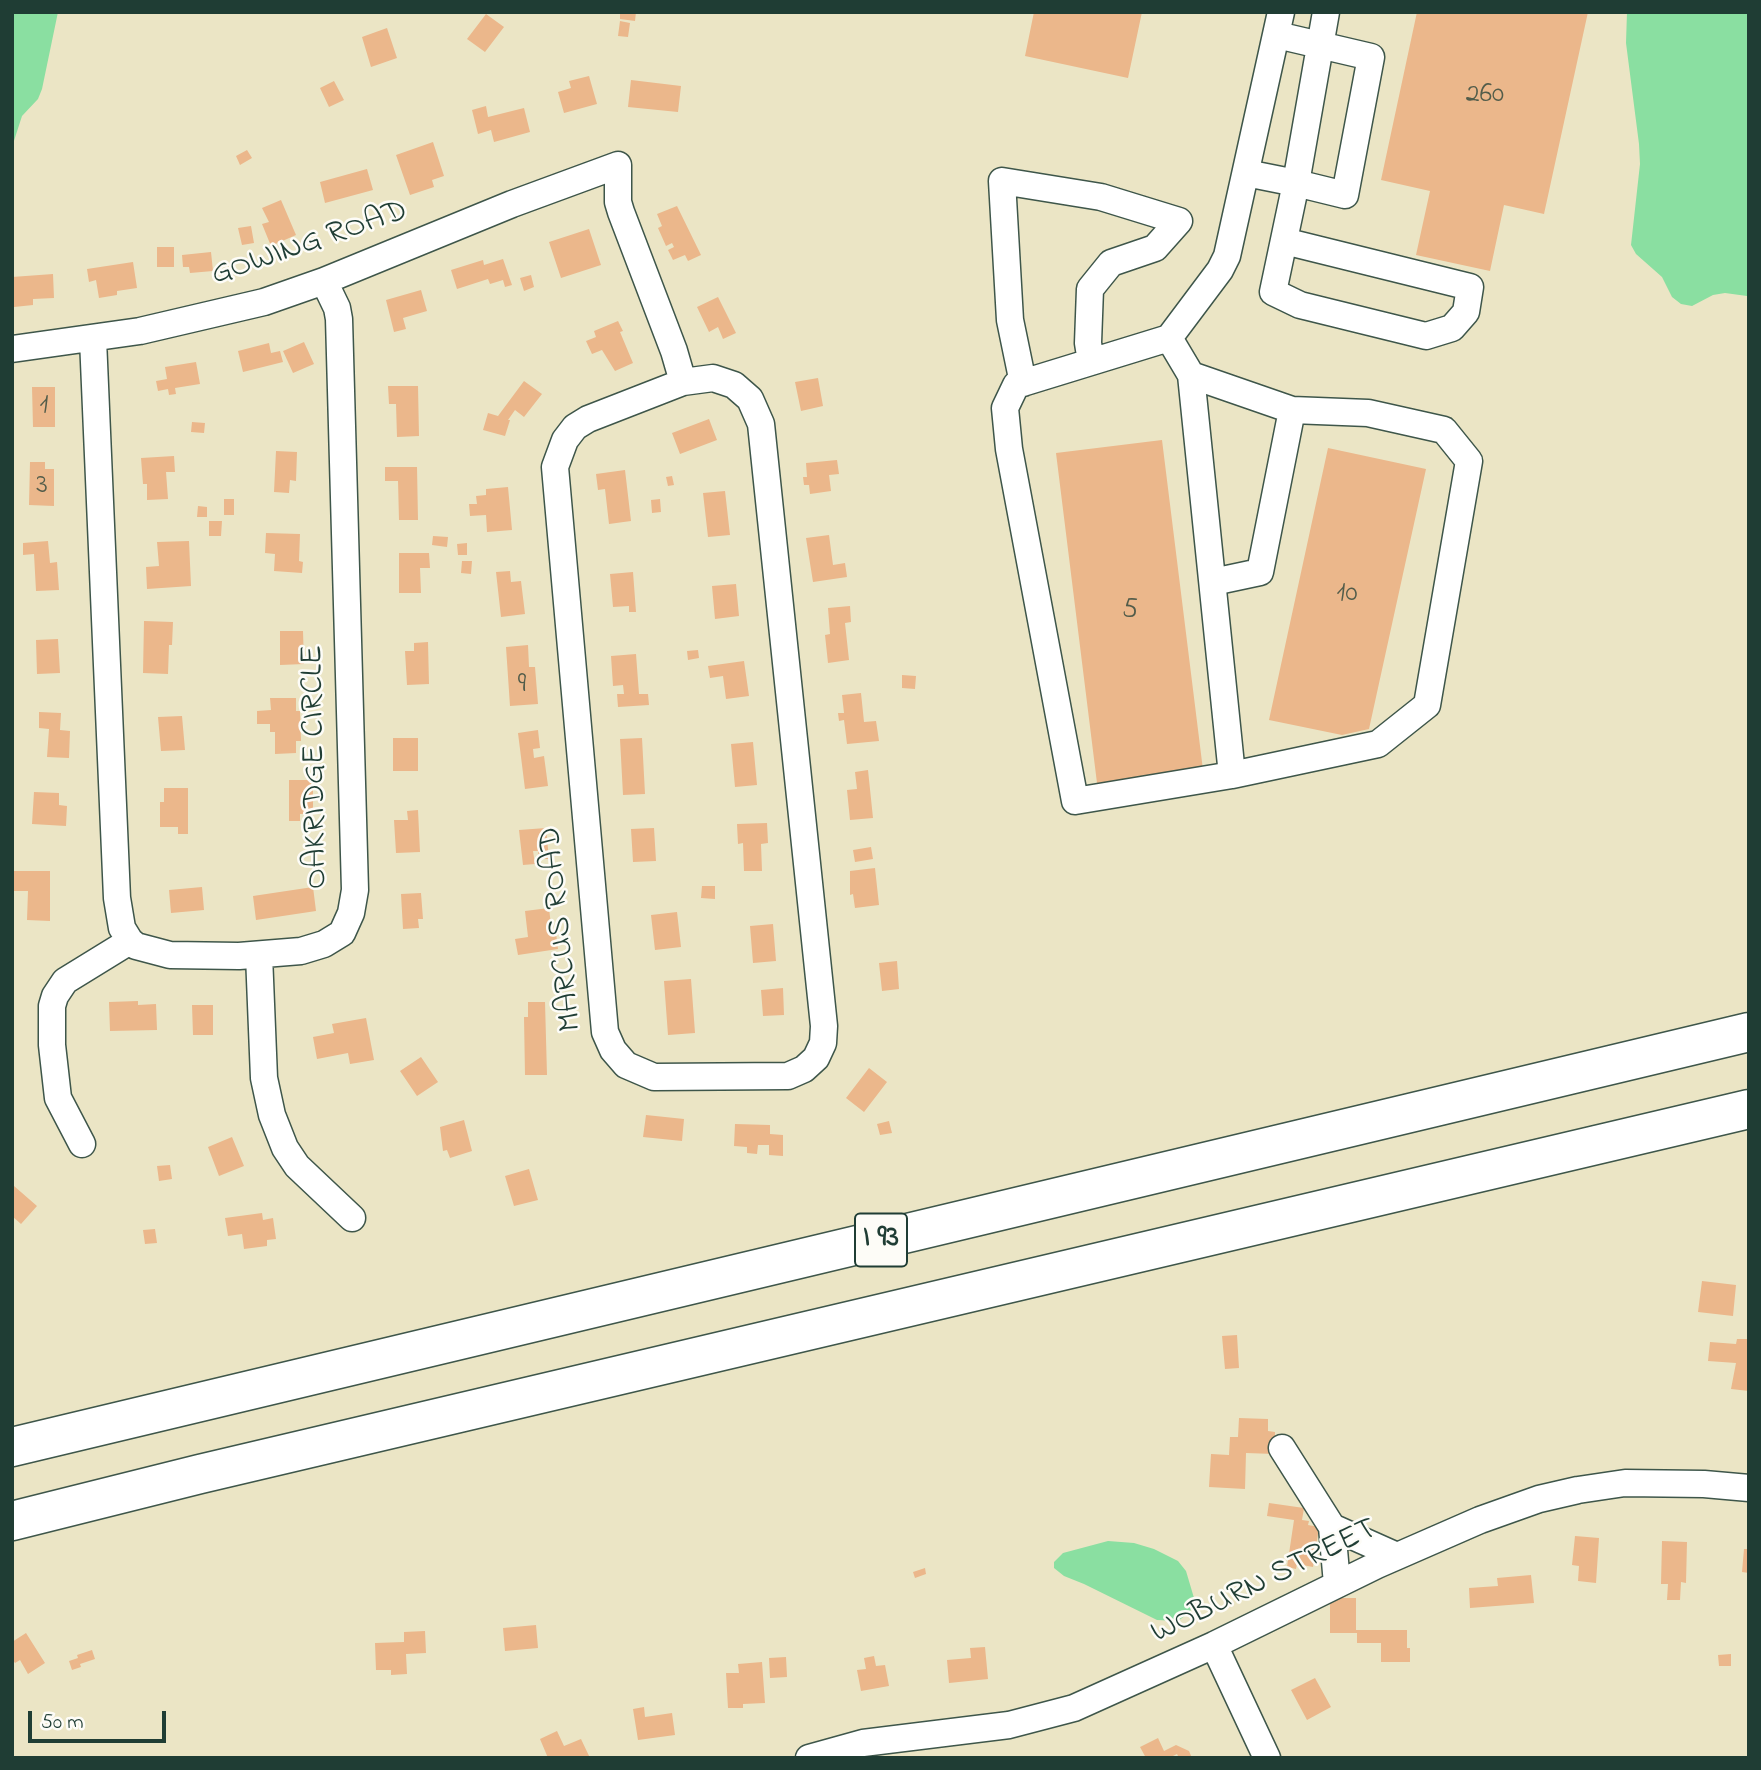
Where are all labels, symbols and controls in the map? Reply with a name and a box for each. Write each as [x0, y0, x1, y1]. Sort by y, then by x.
house number: 260 [1466, 79, 1504, 113]
street label: GOWING ROAD [207, 194, 413, 296]
house number: 1 [40, 390, 48, 424]
house number: 3 [36, 470, 48, 504]
house number: 10 [1337, 578, 1357, 612]
house number: 5 [1122, 594, 1138, 628]
street label: OAKRIDGE CIRCLE [296, 645, 338, 889]
house number: 9 [518, 669, 526, 703]
street label: MARCUS ROAD [533, 825, 593, 1033]
road number: I 93 [855, 1214, 907, 1266]
street label: WOBURN STREET [1146, 1512, 1384, 1654]
scale bar [32, 1696, 170, 1740]
text: 50 m [41, 1708, 84, 1738]

